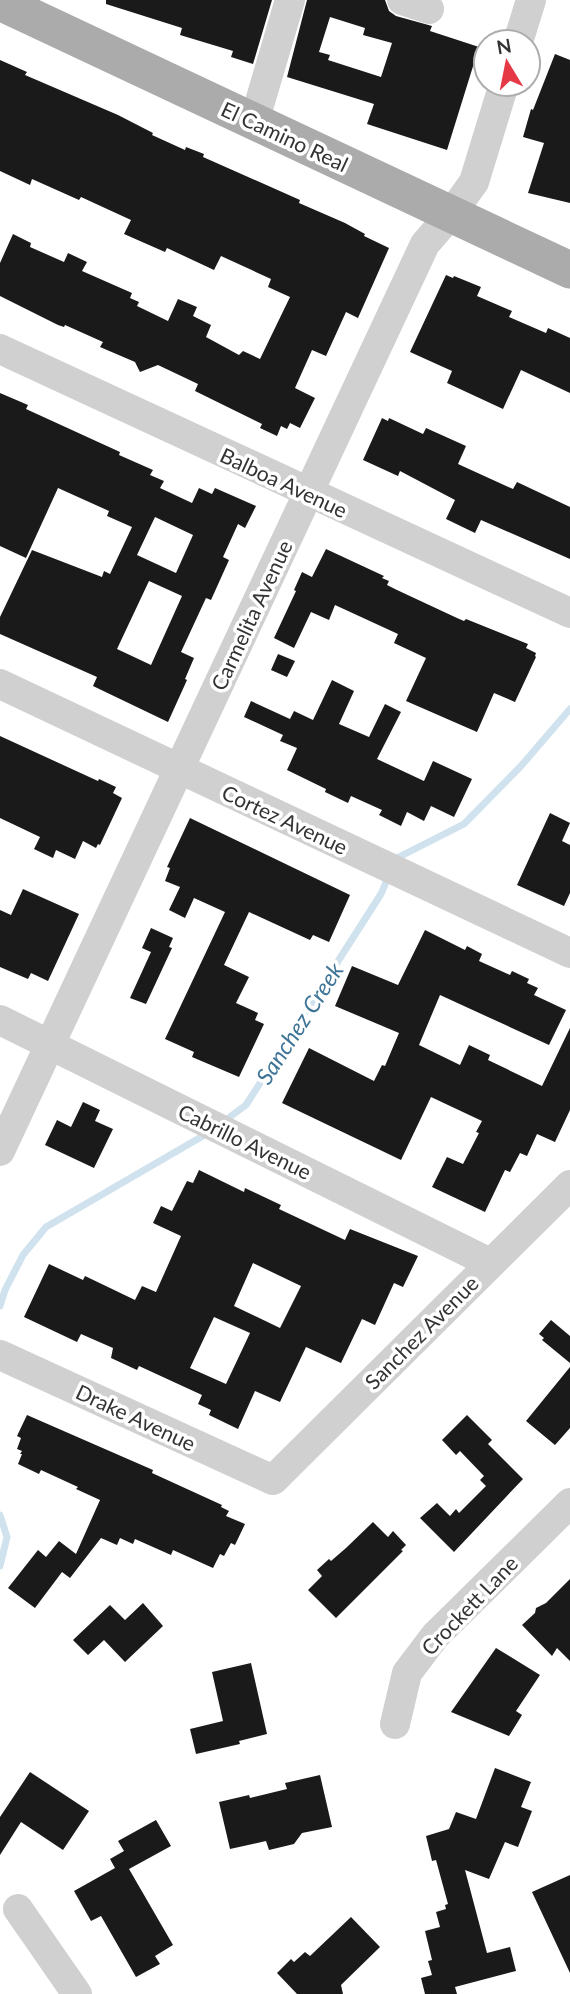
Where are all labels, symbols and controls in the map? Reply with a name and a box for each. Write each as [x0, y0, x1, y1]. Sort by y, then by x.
north arrow [472, 28, 542, 98]
text: N [495, 33, 513, 58]
street label: El Camino Real [218, 96, 352, 176]
street label: Balboa Avenue [217, 442, 351, 522]
street label: Carmelita Avenue [205, 536, 297, 694]
street label: Cortez Avenue [218, 779, 352, 859]
water label: Sanchez Creek [249, 956, 349, 1089]
street label: Cabrillo Avenue [174, 1098, 316, 1184]
street label: Sanchez Avenue [359, 1270, 483, 1394]
street label: Drake Avenue [72, 1378, 200, 1456]
street label: Crockett Lane [416, 1550, 522, 1660]

